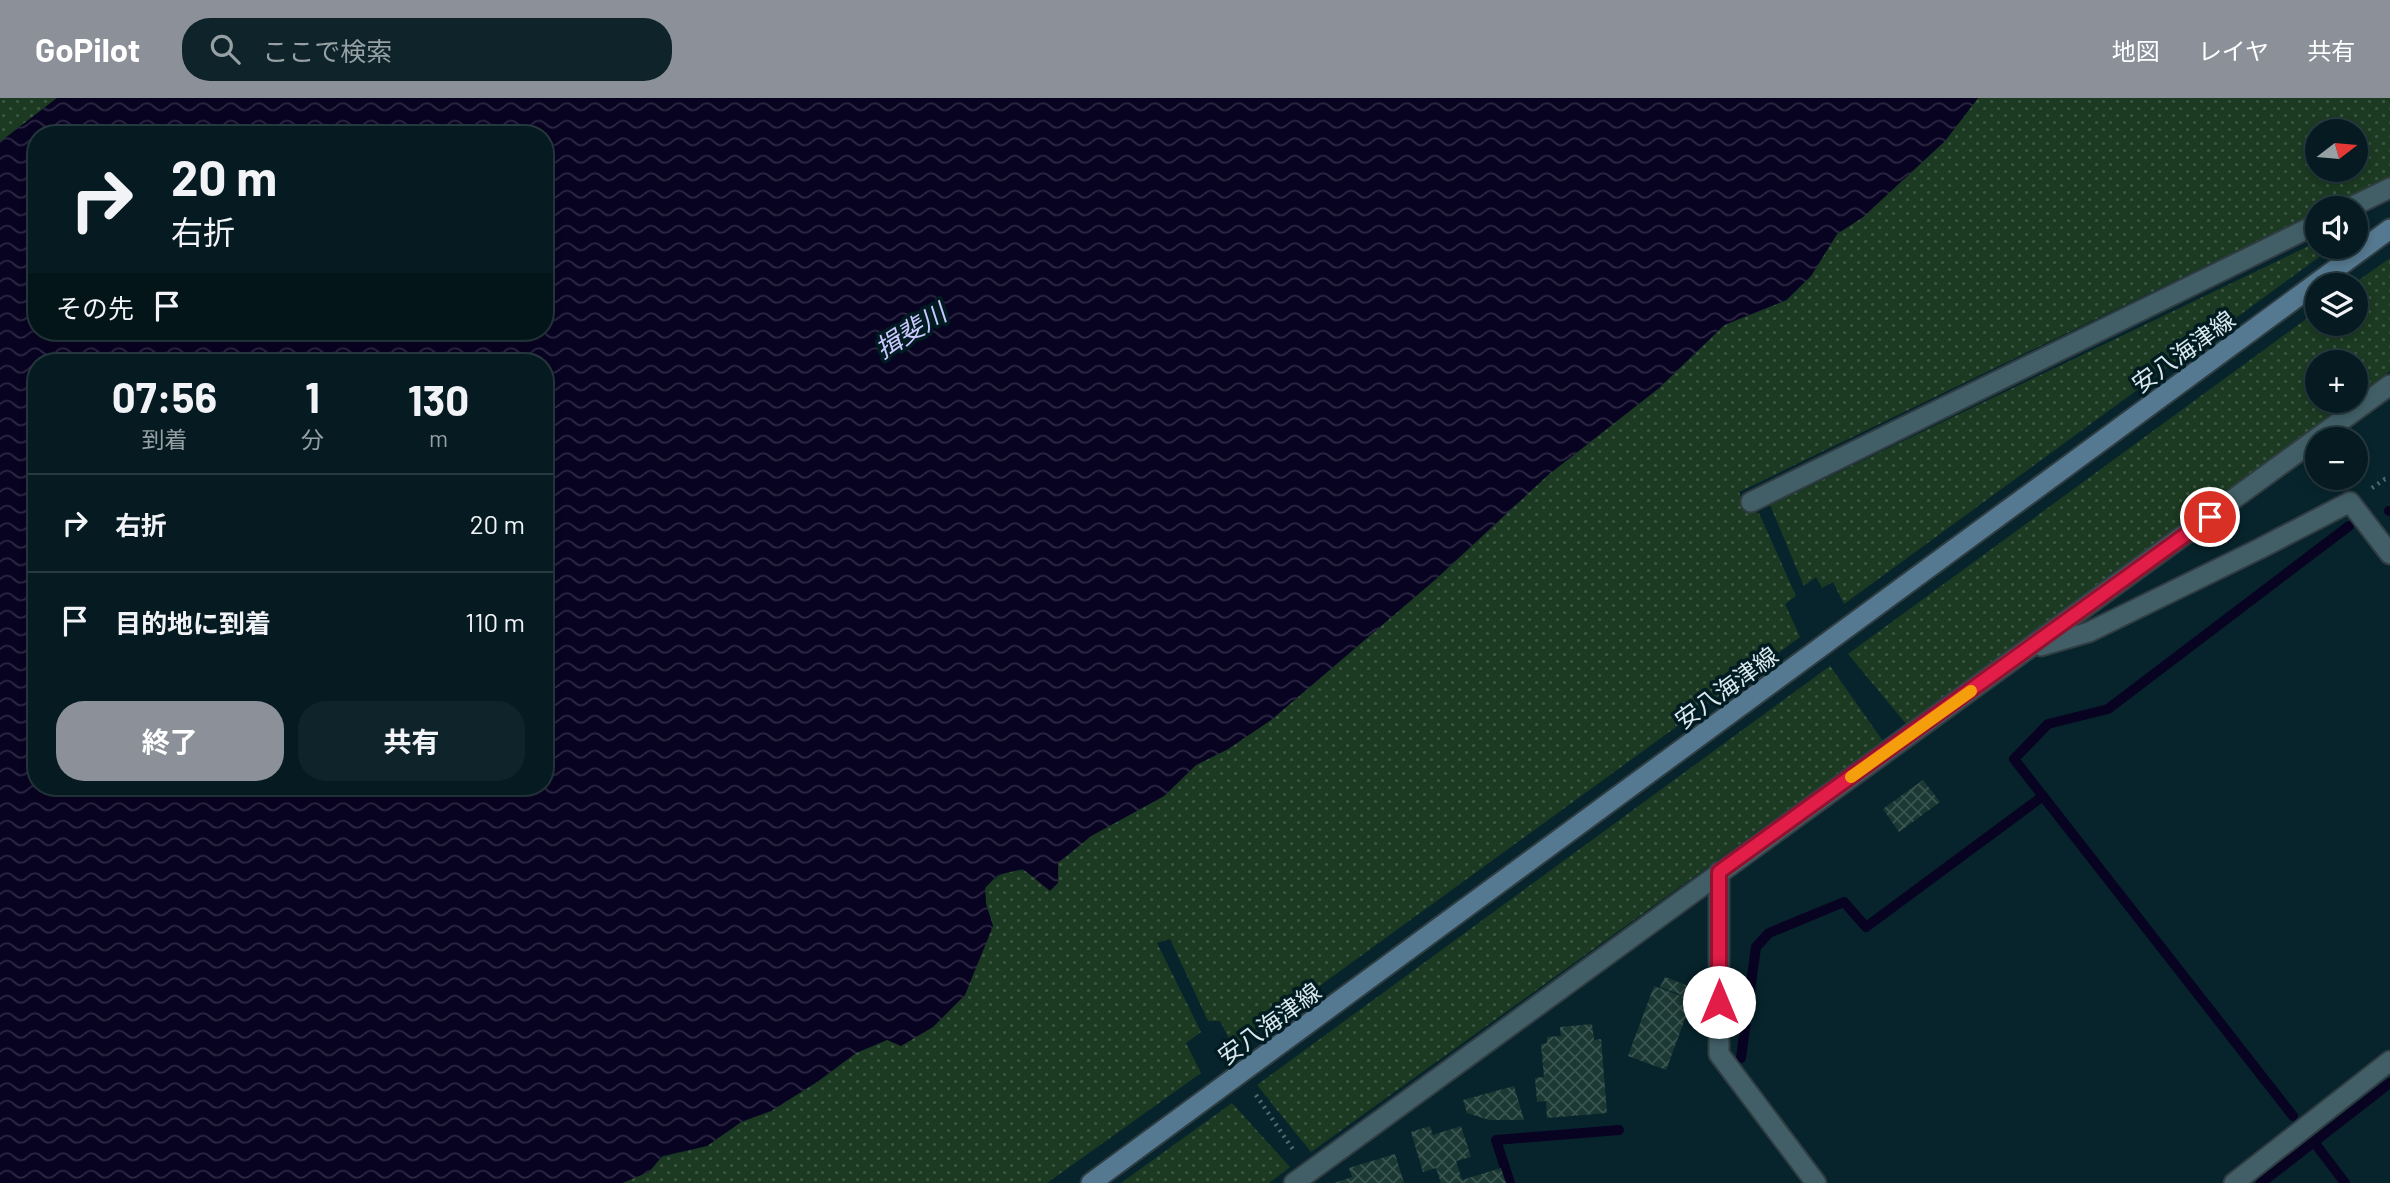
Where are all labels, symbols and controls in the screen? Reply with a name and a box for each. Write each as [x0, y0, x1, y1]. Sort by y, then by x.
search box [182, 18, 672, 81]
text: GoPilot [35, 29, 140, 69]
icon: search [206, 30, 244, 68]
text: ここで検索 [262, 35, 392, 66]
text: 地図 [2112, 36, 2160, 65]
text: レイヤ [2198, 36, 2269, 65]
text: 共有 [2307, 36, 2355, 65]
north arrow [2305, 119, 2368, 182]
map controls [2305, 119, 2368, 490]
text: 20 m [171, 147, 277, 206]
icon: right [56, 154, 147, 245]
button: sound [2305, 196, 2368, 259]
text: 右折 [171, 212, 235, 250]
button: layers [2305, 273, 2368, 336]
icon: arrive [148, 287, 186, 325]
text: その先 [56, 292, 134, 323]
water label: 揖斐川 [869, 295, 954, 364]
street label: 安八海津線 [2126, 304, 2240, 398]
button: + [2305, 350, 2368, 413]
text: 07:56 [112, 371, 217, 421]
text: 1 [305, 371, 320, 421]
text: 130 [408, 374, 469, 424]
text: m [429, 424, 448, 452]
text: 到着 [141, 425, 187, 453]
text: 分 [301, 425, 324, 453]
button: − [2305, 427, 2368, 490]
pin [2180, 487, 2240, 547]
icon: arrive [2191, 498, 2229, 536]
icon: right [56, 504, 94, 542]
text: 20 m [470, 508, 525, 539]
text: 右折 [115, 509, 167, 540]
icon: arrive [56, 602, 94, 640]
text: 110 m [465, 606, 525, 637]
text: 目的地に到着 [115, 607, 271, 638]
street label: 安八海津線 [1669, 640, 1783, 734]
button: 終了 [56, 701, 284, 781]
button: 共有 [298, 701, 525, 781]
position arrow [1682, 965, 1756, 1039]
street label: 安八海津線 [1212, 976, 1326, 1070]

